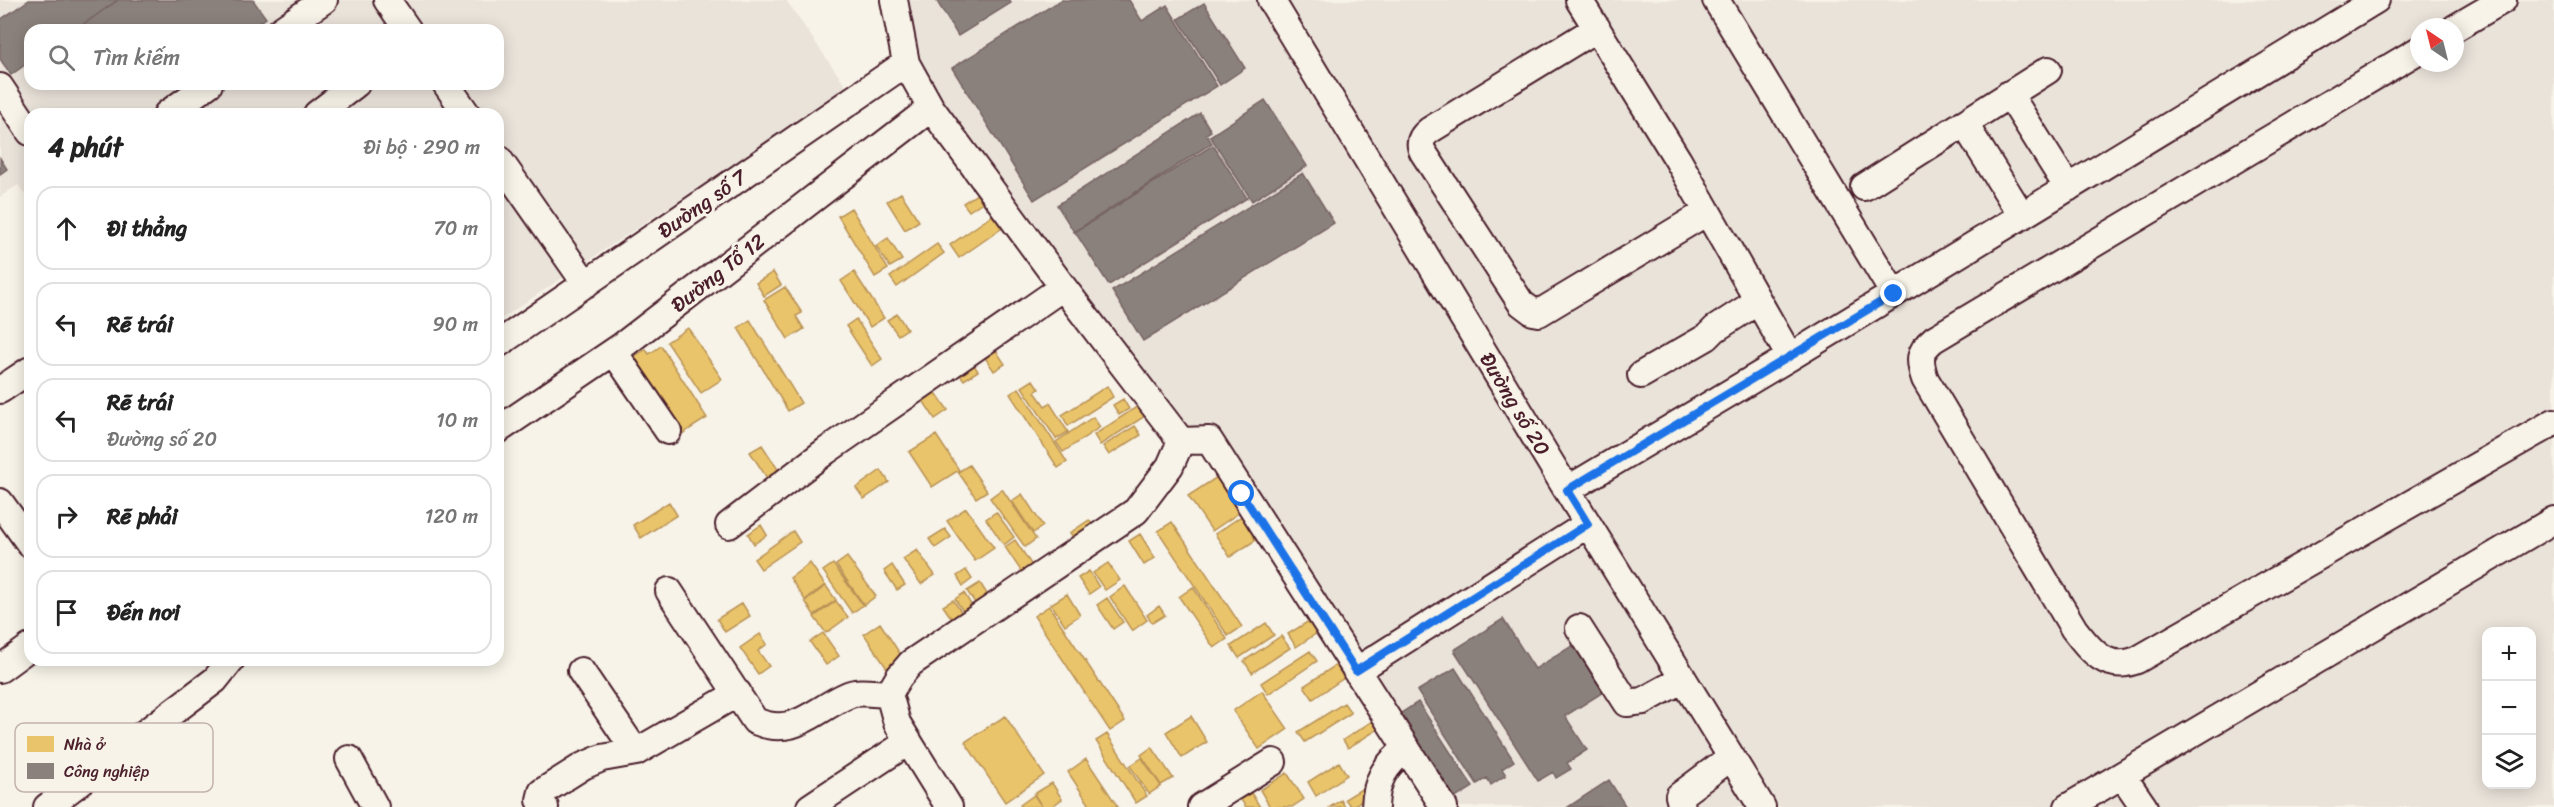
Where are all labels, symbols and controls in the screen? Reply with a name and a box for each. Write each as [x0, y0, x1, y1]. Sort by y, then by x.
north arrow [2410, 18, 2464, 72]
search box [24, 24, 504, 90]
text: Tìm kiếm [93, 38, 180, 77]
icon: search [45, 41, 78, 74]
text: 4 phút [48, 124, 123, 170]
text: Đi bộ · 290 m [363, 130, 480, 165]
street label: Đường số 7 [649, 158, 756, 249]
text: Đi thẳng [107, 209, 187, 248]
text: 70 m [433, 211, 478, 246]
icon: ahead [50, 212, 83, 245]
street label: Đường Tổ 12 [662, 223, 774, 323]
route end [1880, 280, 1906, 306]
text: Rẽ trái [107, 305, 173, 344]
text: 90 m [433, 307, 478, 342]
icon: left [50, 308, 83, 341]
street label: Đường số 20 [1469, 345, 1561, 463]
text: Rẽ trái [107, 383, 173, 422]
text: 10 m [436, 403, 478, 438]
icon: left [50, 404, 83, 437]
text: Đường số 20 [107, 422, 217, 457]
route start [1228, 480, 1254, 506]
text: Rẽ phải [107, 497, 178, 536]
text: 120 m [425, 499, 478, 534]
icon: right [50, 500, 83, 533]
text: Đến nơi [107, 593, 180, 632]
icon: arrive [50, 596, 83, 629]
map controls [2482, 627, 2536, 789]
button: + [2482, 627, 2536, 681]
button: − [2482, 681, 2536, 735]
legend [15, 723, 213, 792]
text: Nhà ở [64, 730, 107, 759]
button: layers [2482, 735, 2536, 789]
text: Công nghiệp [64, 757, 150, 786]

